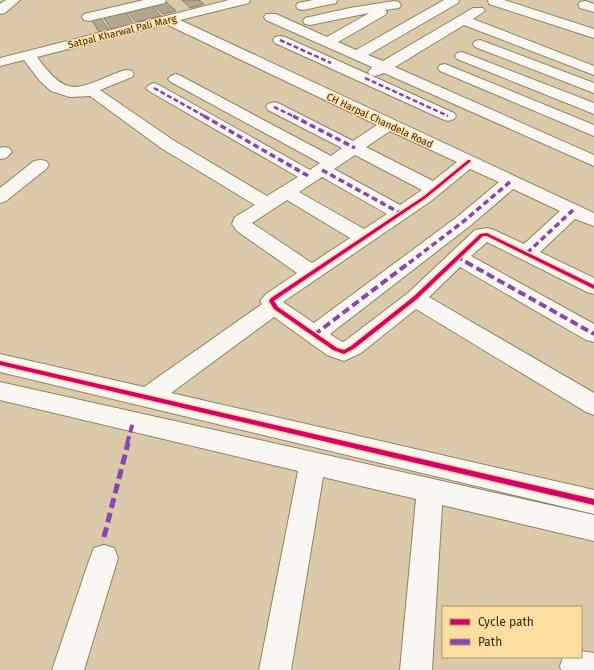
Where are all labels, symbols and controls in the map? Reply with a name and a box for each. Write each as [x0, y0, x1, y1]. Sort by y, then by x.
street label: Satpal Kharwal Pali Marg [67, 12, 179, 51]
street label: CH Harpal Chandela Road [324, 91, 435, 151]
legend [442, 606, 582, 658]
text: Cycle path [478, 615, 534, 629]
text: Path [478, 635, 502, 649]

